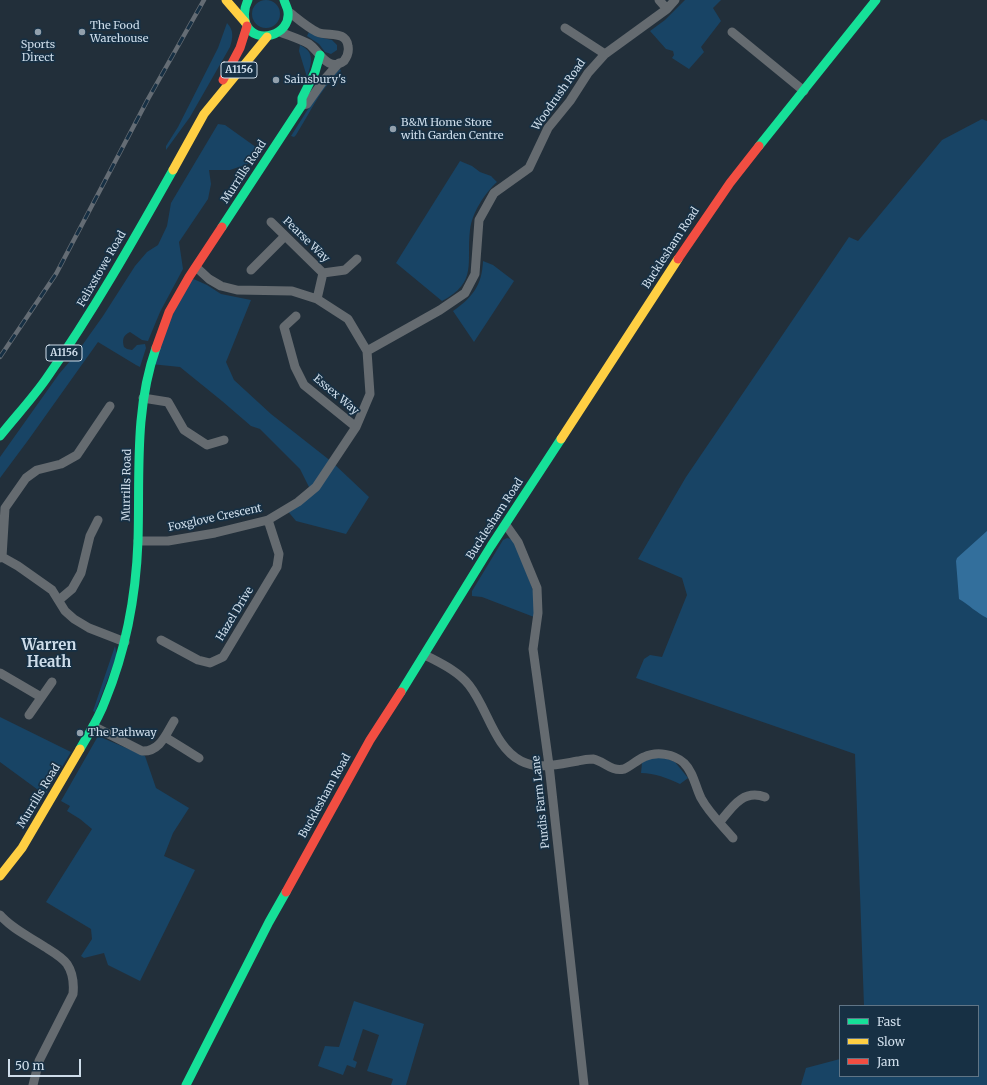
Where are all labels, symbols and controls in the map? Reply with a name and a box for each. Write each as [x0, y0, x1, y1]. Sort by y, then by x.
place label: The Food Warehouse [90, 19, 148, 45]
marker: Sports Direct [33, 27, 43, 37]
marker: The Food Warehouse [77, 27, 87, 37]
place label: Sports Direct [21, 38, 55, 64]
street label: Woodrush Road [529, 57, 589, 133]
road number: A1156 [221, 62, 257, 78]
place label: Sainsbury's [284, 73, 346, 87]
marker: Sainsbury's [271, 75, 281, 85]
place label: B&M Home Store with Garden Centre [401, 116, 503, 142]
marker: B&M Home Store with Garden Centre [388, 124, 398, 134]
street label: Murrills Road [219, 138, 269, 206]
street label: Bucklesham Road [640, 205, 702, 291]
street label: Pearse Way [280, 214, 332, 266]
street label: Felixstowe Road [75, 229, 129, 309]
road number: A1156 [46, 345, 82, 361]
street label: Essex Way [311, 372, 361, 418]
street label: Murrills Road [120, 449, 134, 521]
street label: Bucklesham Road [464, 476, 526, 562]
street label: Foxglove Crescent [167, 502, 263, 534]
street label: Hazel Drive [214, 584, 256, 644]
district label: Warren Heath [22, 637, 76, 672]
place label: The Pathway [88, 726, 157, 740]
marker: The Pathway [75, 728, 85, 738]
street label: Bucklesham Road [296, 751, 354, 841]
street label: Purdis Farm Lane [530, 755, 552, 849]
street label: Murrills Road [15, 762, 63, 830]
legend [839, 1005, 979, 1077]
text: Fast [877, 1014, 901, 1029]
text: Slow [877, 1034, 905, 1049]
scale bar [10, 1051, 83, 1077]
text: Jam [877, 1054, 899, 1069]
text: 50 m [15, 1058, 44, 1073]

